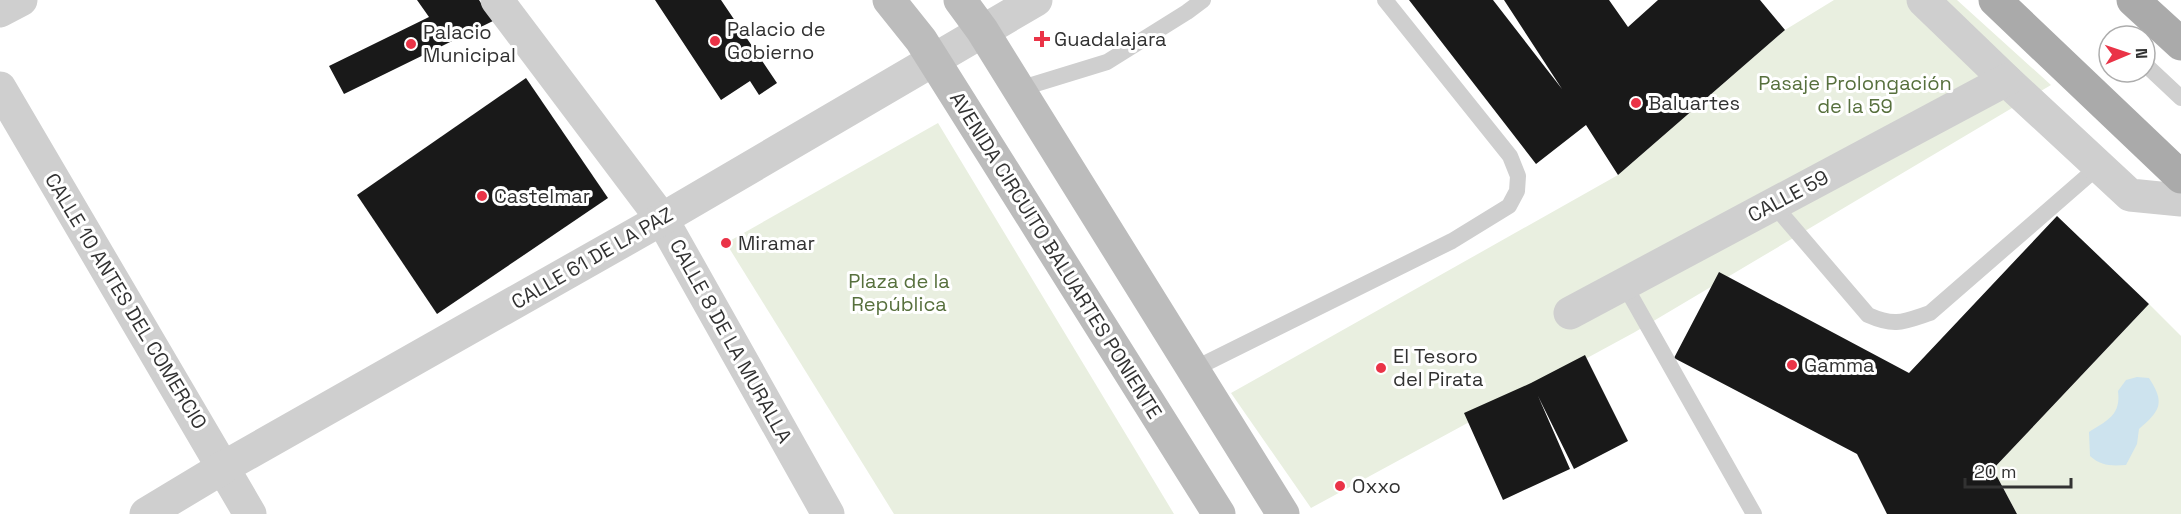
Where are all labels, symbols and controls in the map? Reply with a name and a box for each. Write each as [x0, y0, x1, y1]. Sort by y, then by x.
place label: Palacio de Gobierno [727, 16, 826, 65]
place label: Palacio Municipal [423, 19, 516, 68]
north arrow [2097, 24, 2157, 84]
place label: Guadalajara [1054, 26, 1167, 52]
marker: Guadalajara [1035, 32, 1049, 46]
marker: Palacio de Gobierno [708, 34, 722, 48]
marker: Palacio Municipal [404, 37, 418, 51]
text: N [2131, 48, 2152, 59]
park label: Pasaje Prolongación de la 59 [1758, 70, 1952, 119]
street label: AVENIDA CIRCUITO BALUARTES PONIENTE [944, 87, 1168, 423]
place label: Baluartes [1648, 90, 1740, 116]
marker: Baluartes [1629, 96, 1643, 110]
street label: CALLE 59 [1743, 164, 1833, 228]
street label: CALLE 10 ANTES DEL COMERCIO [39, 168, 213, 434]
place label: Castelmar [494, 183, 590, 209]
marker: Castelmar [475, 189, 489, 203]
street label: CALLE 61 DE LA PAZ [507, 201, 677, 315]
place label: Miramar [738, 230, 815, 256]
street label: CALLE 8 DE LA MURALLA [664, 234, 798, 448]
marker: Miramar [719, 236, 733, 250]
park label: Plaza de la República [848, 268, 950, 317]
place label: El Tesoro del Pirata [1393, 343, 1483, 392]
place label: Gamma [1804, 352, 1875, 378]
marker: Gamma [1785, 358, 1799, 372]
marker: El Tesoro del Pirata [1374, 361, 1388, 375]
scale bar [1965, 451, 2072, 489]
text: 20 m [1974, 460, 2017, 483]
place label: Oxxo [1352, 473, 1401, 499]
marker: Oxxo [1333, 479, 1347, 493]

